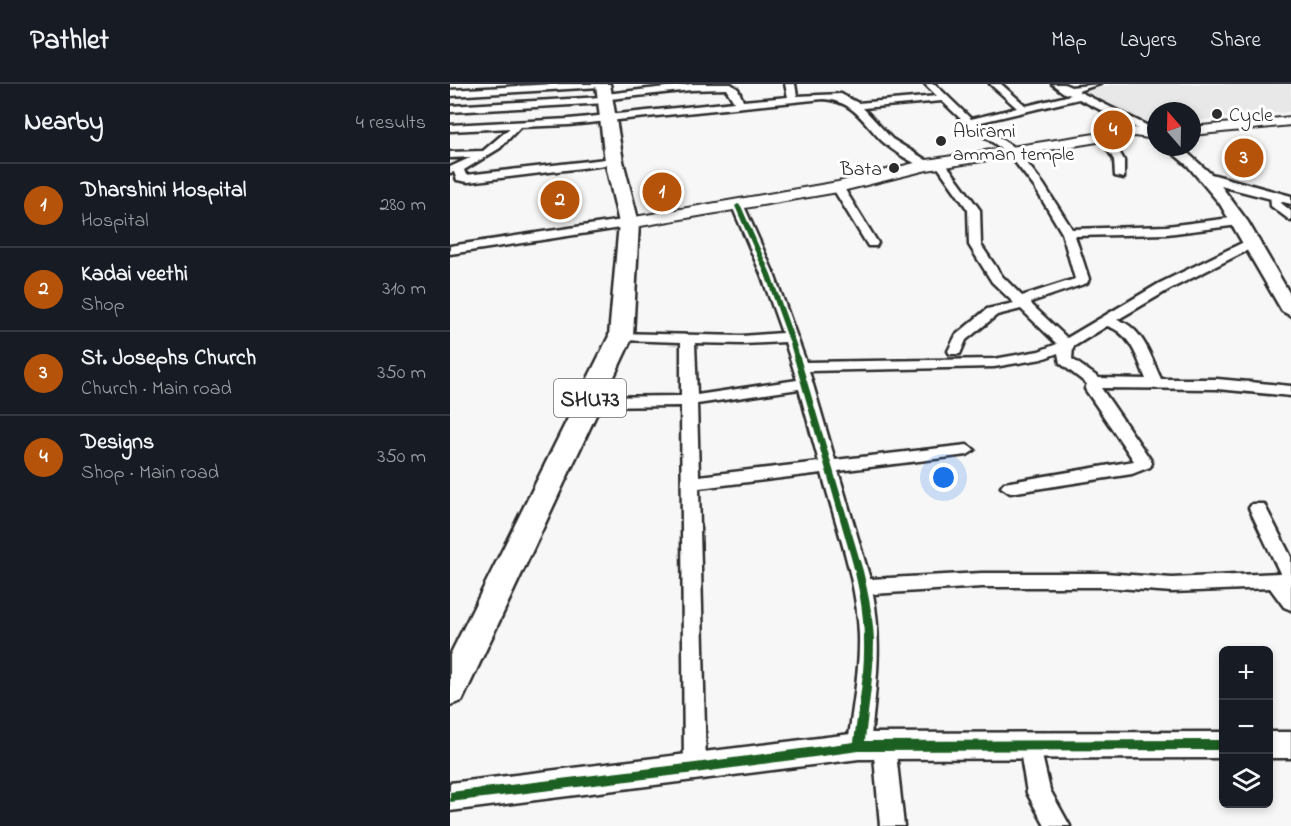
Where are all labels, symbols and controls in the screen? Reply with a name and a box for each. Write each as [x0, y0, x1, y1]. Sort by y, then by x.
text: Pathlet [30, 21, 109, 62]
text: Map [1051, 26, 1087, 56]
text: Layers [1120, 26, 1177, 56]
text: Share [1210, 26, 1261, 56]
north arrow [1147, 102, 1201, 156]
place label: Cycle [1229, 102, 1273, 131]
text: Nearby [24, 104, 103, 142]
marker: Cycle [1210, 107, 1224, 121]
pin: 4 [1094, 108, 1132, 152]
text: 4 results [356, 109, 426, 138]
place label: Abirami amman temple [953, 118, 1074, 170]
marker: Abirami amman temple [934, 134, 948, 148]
pin: 3 [1224, 136, 1264, 181]
place label: Bata [839, 156, 882, 185]
marker: Bata [887, 161, 901, 175]
pin: 1 [642, 170, 682, 214]
text: Dharshini Hospital [81, 175, 247, 207]
pin: 2 [540, 178, 580, 222]
text: 1 [40, 191, 47, 220]
text: 280 m [379, 191, 426, 220]
text: Hospital [81, 207, 149, 236]
text: Kadai veethi [81, 259, 188, 291]
text: 2 [39, 275, 48, 304]
text: 310 m [382, 275, 426, 304]
text: Shop [81, 291, 125, 320]
text: St. Josephs Church [81, 343, 256, 375]
text: 3 [39, 359, 48, 388]
text: 350 m [377, 359, 426, 388]
text: Church · Main road [81, 375, 232, 404]
road number: SHU73 [554, 379, 626, 417]
text: Designs [81, 427, 154, 459]
text: 4 [39, 443, 48, 472]
text: 350 m [377, 443, 426, 472]
text: Shop · Main road [81, 459, 219, 488]
your location [929, 463, 958, 492]
map controls [1219, 646, 1273, 808]
button: + [1219, 646, 1273, 700]
button: − [1219, 700, 1273, 754]
button: layers [1219, 754, 1273, 808]

